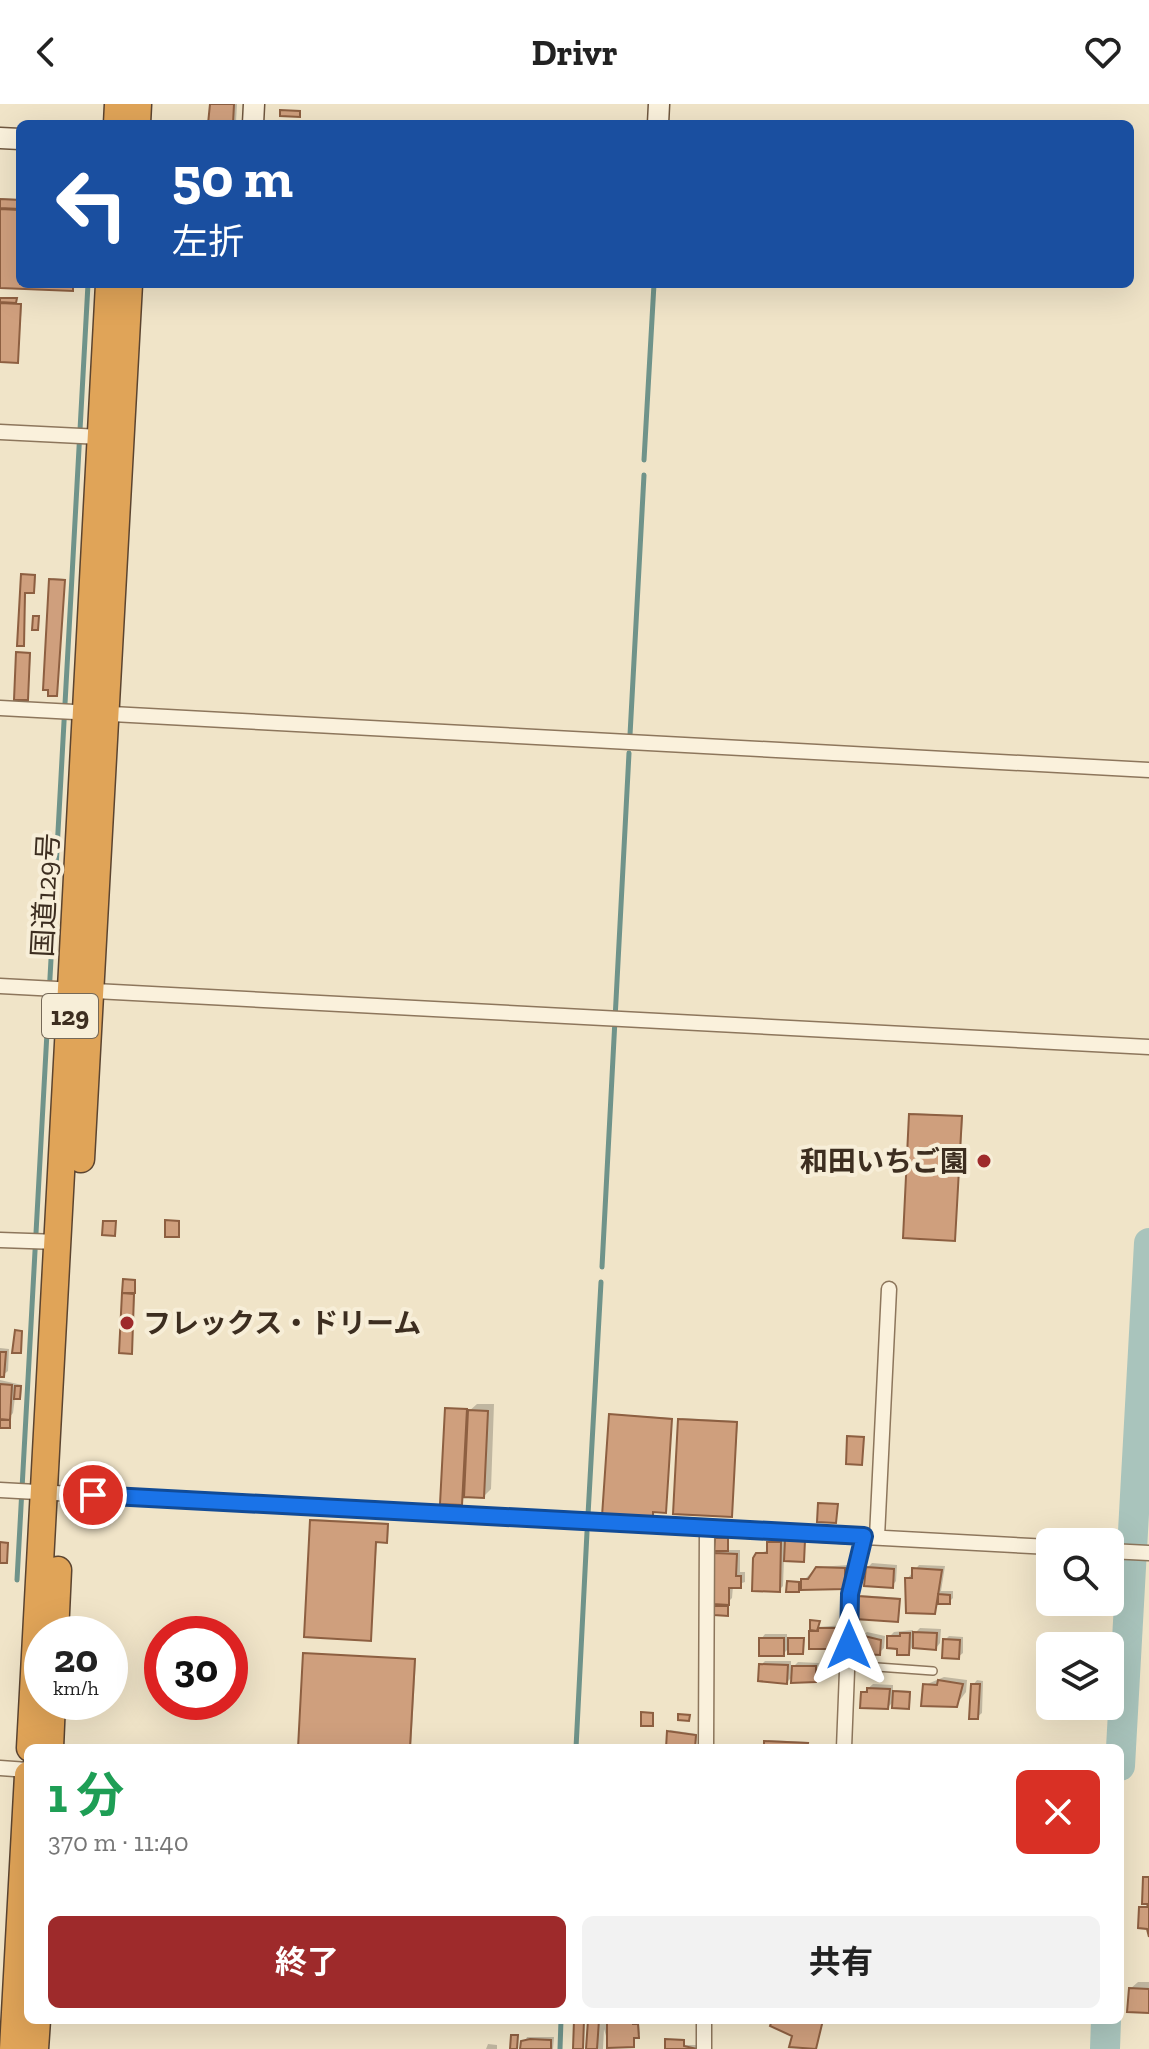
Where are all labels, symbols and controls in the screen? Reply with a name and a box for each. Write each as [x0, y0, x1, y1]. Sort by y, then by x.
icon: back [24, 30, 68, 74]
icon: heart [1081, 30, 1125, 74]
text: Drivr [531, 31, 618, 74]
text: 50 m [172, 144, 293, 211]
icon: left [40, 152, 144, 256]
text: 左折 [172, 220, 244, 263]
street label: 国道129号 [26, 832, 65, 958]
road number: 129 [42, 994, 98, 1038]
place label: 和田いちご園 [800, 1145, 968, 1178]
marker: 和田いちご園 [975, 1152, 993, 1170]
place label: フレックス・ドリーム [143, 1307, 421, 1340]
marker: フレックス・ドリーム [118, 1314, 136, 1332]
pin [59, 1461, 127, 1529]
icon: arrive [71, 1473, 115, 1517]
map controls [1036, 1528, 1124, 1720]
button: search [1036, 1528, 1124, 1616]
position arrow [807, 1603, 891, 1687]
speed limit sign: 30 [144, 1616, 248, 1720]
button: layers [1036, 1632, 1124, 1720]
text: 20 [54, 1634, 98, 1682]
text: km/h [53, 1676, 99, 1700]
text: 1 分 [48, 1767, 124, 1824]
button: close [1016, 1770, 1100, 1854]
text: 370 m · 11:40 [48, 1826, 189, 1858]
button: 終了 [48, 1916, 566, 2008]
button: 共有 [582, 1916, 1100, 2008]

